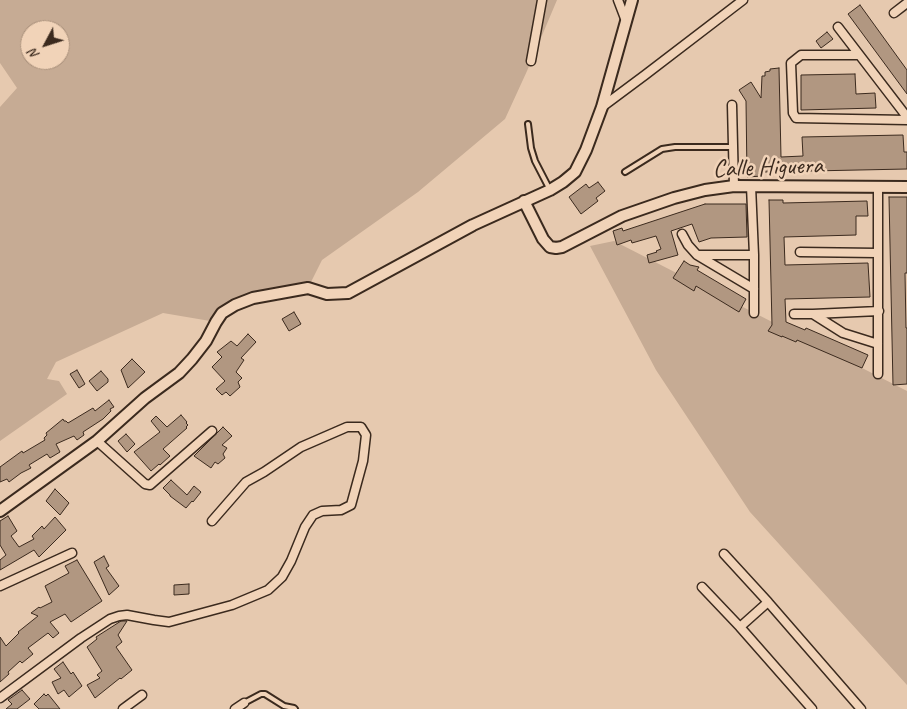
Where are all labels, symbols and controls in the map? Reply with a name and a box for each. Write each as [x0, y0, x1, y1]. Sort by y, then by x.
north arrow [20, 20, 70, 70]
text: N [25, 46, 43, 63]
street label: Calle Higuera [712, 151, 824, 185]

